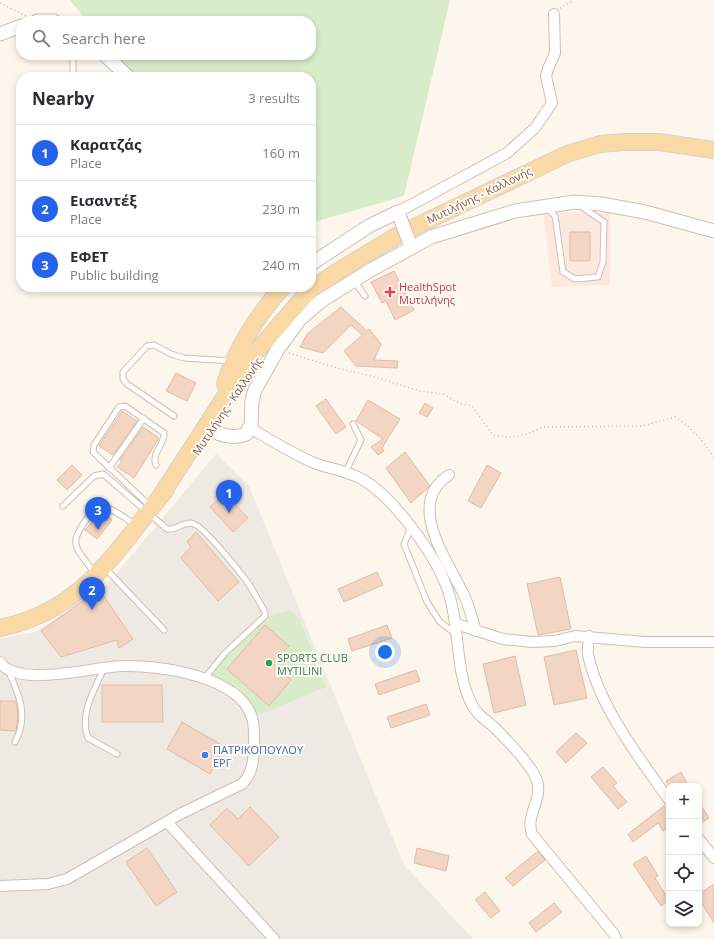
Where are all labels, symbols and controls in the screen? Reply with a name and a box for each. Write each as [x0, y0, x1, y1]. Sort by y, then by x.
search box [16, 16, 316, 60]
icon: search [30, 27, 52, 49]
text: Search here [62, 28, 146, 48]
text: Nearby [32, 87, 94, 110]
text: 3 results [248, 89, 300, 107]
text: Καρατζάς [70, 134, 141, 154]
text: 1 [41, 144, 49, 162]
text: 160 m [262, 144, 300, 162]
text: Place [70, 154, 102, 172]
street label: Μυτιλήνης - Καλλονής [424, 163, 534, 227]
text: Εισαντέξ [70, 190, 137, 210]
text: 2 [41, 200, 49, 218]
text: 230 m [262, 200, 300, 218]
text: Place [70, 210, 102, 228]
text: ΕΦΕΤ [70, 246, 108, 266]
text: 3 [41, 256, 49, 274]
text: 240 m [262, 256, 300, 274]
text: Public building [70, 266, 159, 284]
place label: HealthSpot Μυτιλήνης [399, 279, 456, 307]
marker: HealthSpot Μυτιλήνης [384, 286, 396, 298]
street label: Μυτιλήνης - Καλλονής [189, 354, 265, 458]
pin: 1 [216, 480, 242, 513]
pin: 3 [85, 497, 111, 530]
pin: 2 [79, 577, 105, 610]
your location [375, 642, 395, 662]
place label: SPORTS CLUB MYTILINI [277, 650, 348, 678]
marker: SPORTS CLUB MYTILINI [264, 658, 274, 668]
place label: ΠΑΤΡΙΚΟΠΟΥΛΟΥ ΕΡΓ [213, 742, 304, 770]
marker: ΠΑΤΡΙΚΟΠΟΥΛΟΥ ΕΡΓ [200, 750, 210, 760]
map controls [666, 783, 702, 927]
button: + [666, 783, 702, 819]
button: − [666, 819, 702, 855]
button: locate [666, 855, 702, 891]
button: layers [666, 891, 702, 927]

